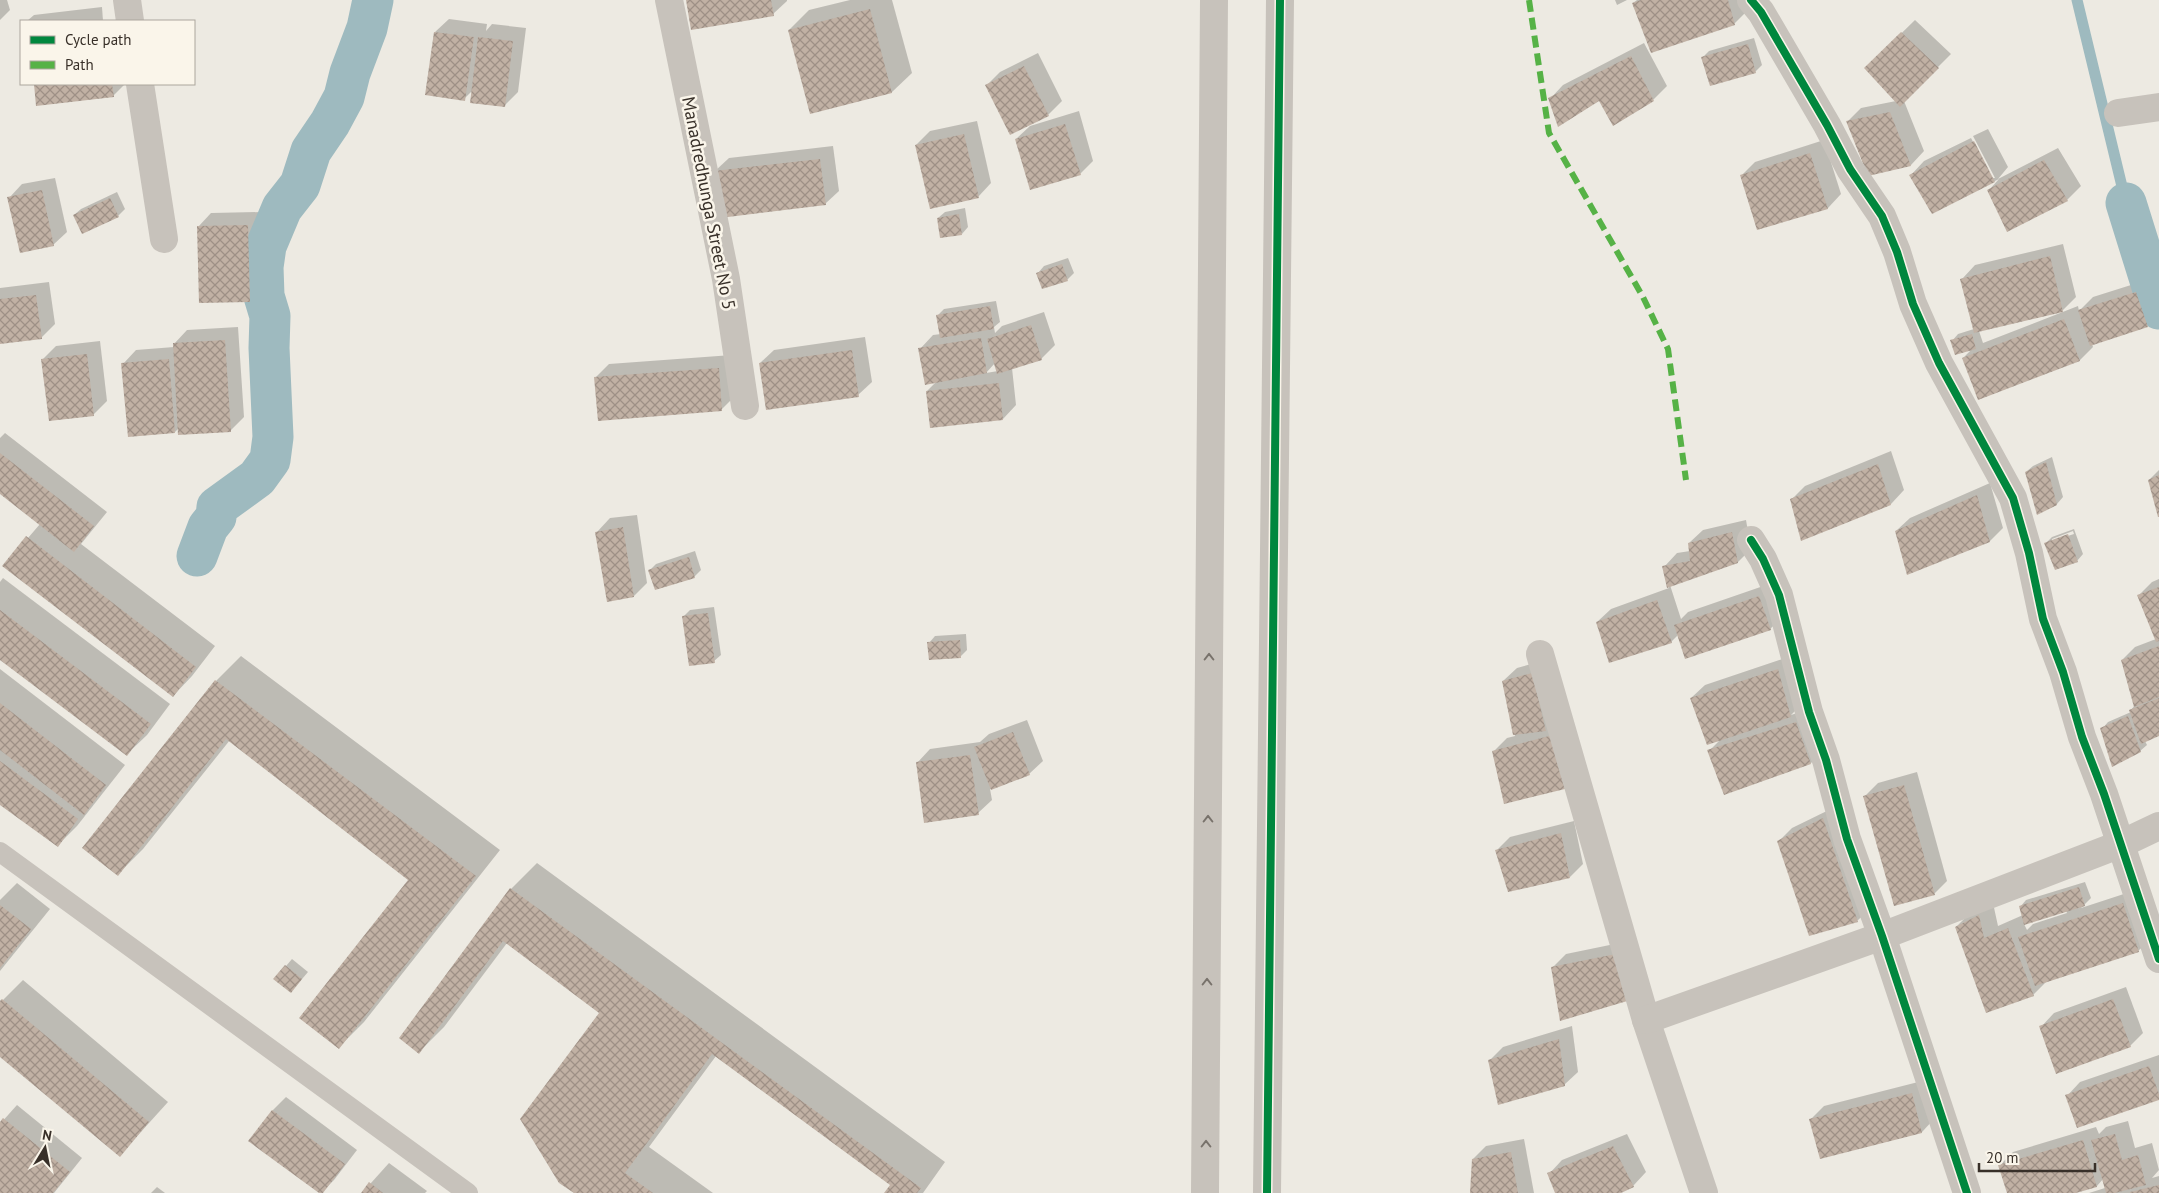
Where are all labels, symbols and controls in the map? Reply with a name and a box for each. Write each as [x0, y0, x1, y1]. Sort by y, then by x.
legend [20, 20, 195, 85]
text: Cycle path [65, 30, 131, 49]
text: Path [65, 55, 94, 74]
street label: Manadredhunga Street No 5 [677, 95, 741, 311]
one-way arrow [1204, 653, 1214, 660]
one-way arrow [1203, 815, 1213, 823]
one-way arrow [1202, 978, 1212, 986]
north arrow [20, 1123, 70, 1173]
text: N [41, 1126, 53, 1145]
one-way arrow [1200, 1140, 1211, 1148]
scale bar [1979, 1140, 2095, 1172]
text: 20 m [1986, 1148, 2019, 1167]

